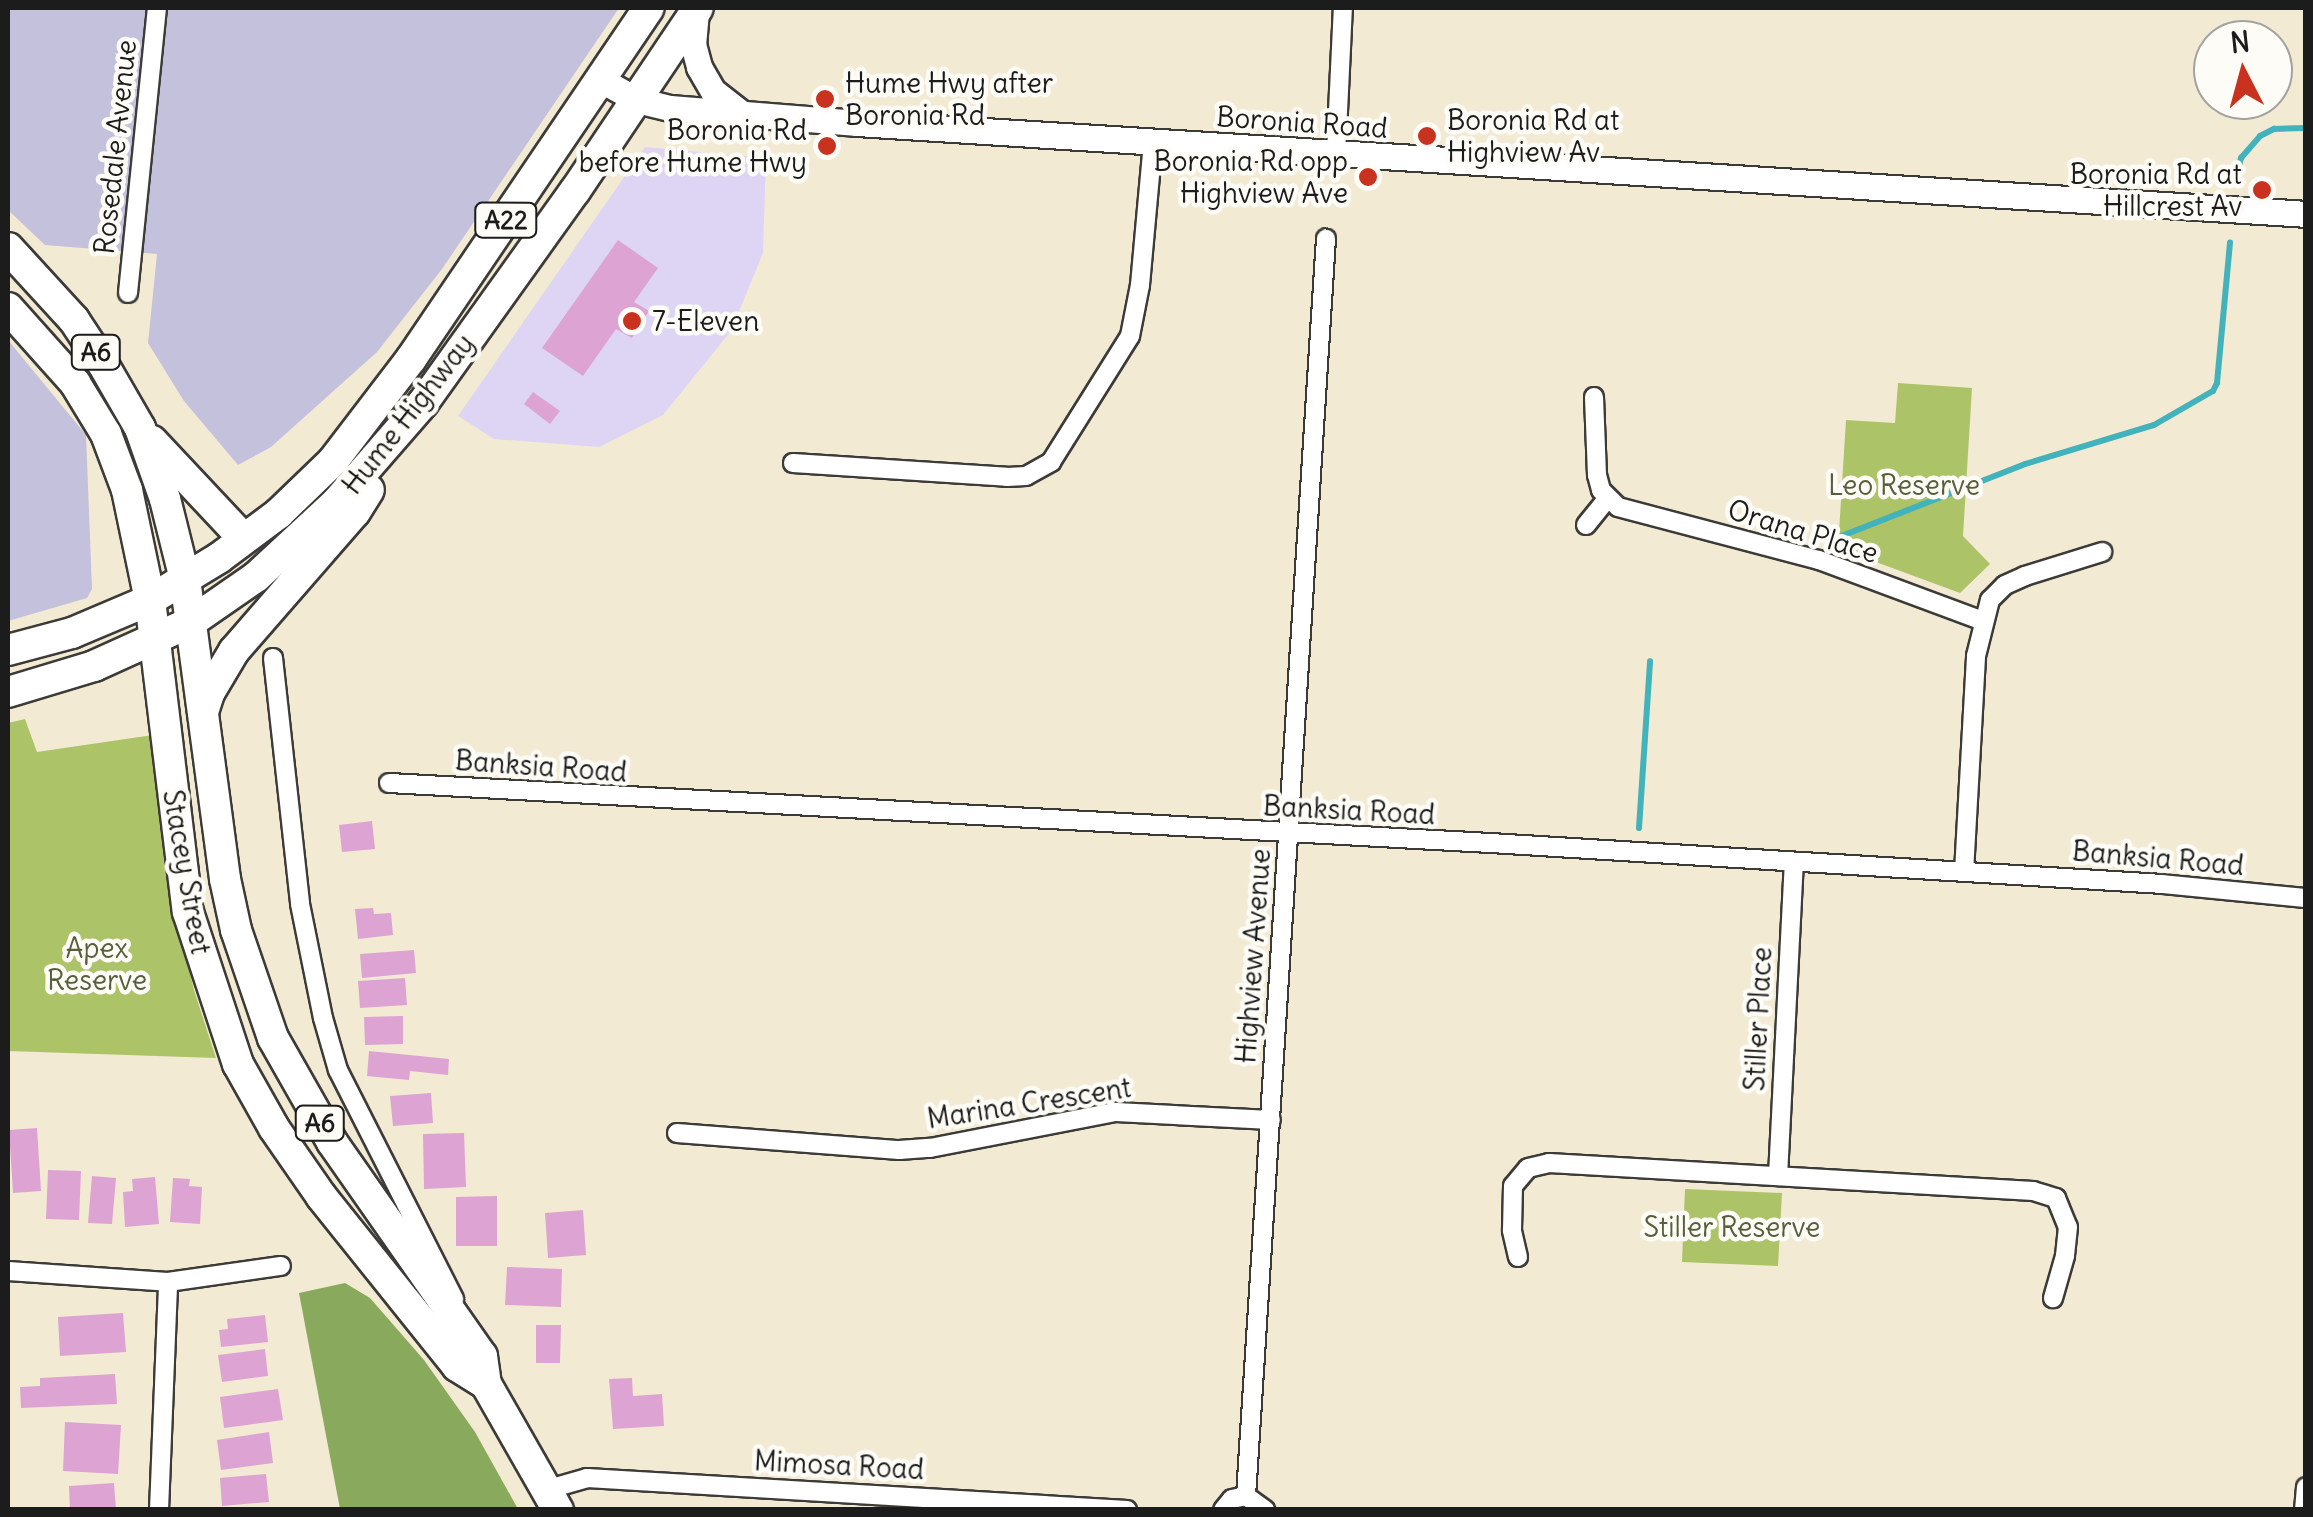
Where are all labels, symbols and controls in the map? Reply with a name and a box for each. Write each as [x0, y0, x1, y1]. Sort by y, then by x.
north arrow [2193, 20, 2293, 120]
text: N [2229, 23, 2252, 61]
street label: Rosedale Avenue [87, 38, 143, 256]
place label: Hume Hwy after Boronia Rd [845, 66, 1053, 132]
marker: Hume Hwy after Boronia Rd [814, 88, 836, 110]
street label: Boronia Road [1215, 99, 1389, 145]
place label: Boronia Rd at Highview Av [1447, 103, 1619, 169]
place label: Boronia Rd before Hume Hwy [579, 113, 807, 179]
marker: Boronia Rd at Highview Av [1416, 125, 1438, 147]
marker: Boronia Rd before Hume Hwy [816, 135, 838, 157]
place label: Boronia Rd opp Highview Ave [1153, 144, 1348, 210]
place label: Boronia Rd at Hillcrest Av [2070, 157, 2242, 223]
marker: Boronia Rd opp Highview Ave [1357, 166, 1379, 188]
marker: Boronia Rd at Hillcrest Av [2251, 179, 2273, 201]
road number: A22 [474, 200, 538, 240]
place label: 7-Eleven [652, 304, 759, 338]
marker: 7-Eleven [621, 310, 643, 332]
street label: Hume Highway [335, 327, 481, 501]
road number: A6 [68, 332, 124, 372]
park label: Leo Reserve [1828, 468, 1980, 502]
street label: Orana Place [1724, 492, 1882, 570]
street label: Banksia Road [454, 743, 628, 789]
street label: Stacey Street [156, 787, 218, 957]
street label: Banksia Road [1262, 789, 1436, 831]
street label: Banksia Road [2071, 834, 2245, 882]
street label: Highview Avenue [1229, 847, 1277, 1065]
park label: Apex Reserve [47, 931, 147, 997]
street label: Stiller Place [1737, 946, 1779, 1092]
street label: Marina Crescent [925, 1070, 1133, 1136]
road number: A6 [292, 1103, 348, 1143]
park label: Stiller Reserve [1644, 1210, 1820, 1244]
street label: Mimosa Road [753, 1444, 925, 1486]

